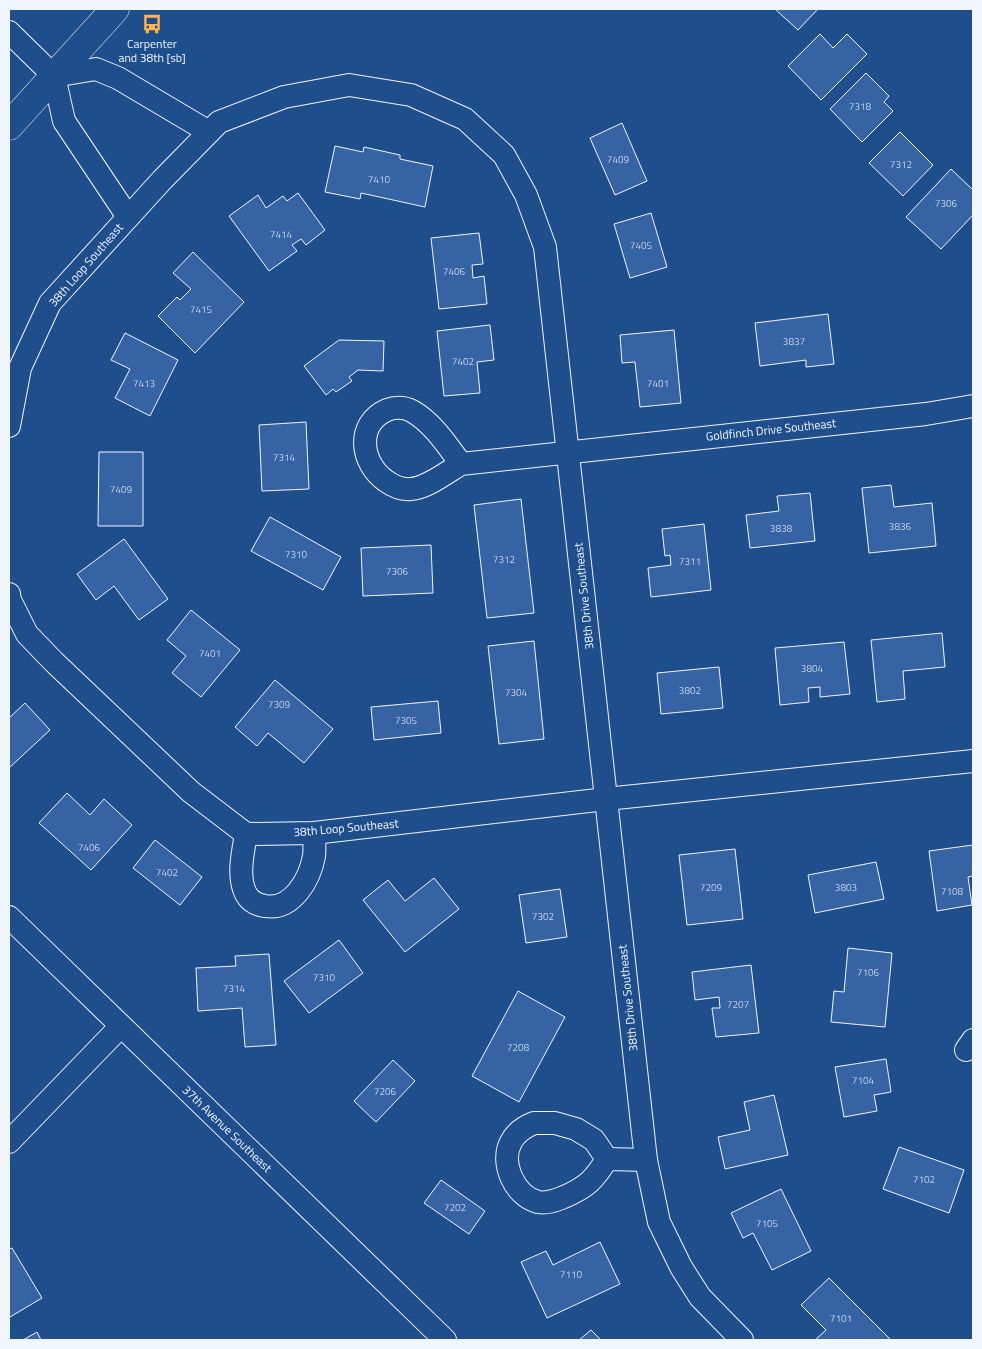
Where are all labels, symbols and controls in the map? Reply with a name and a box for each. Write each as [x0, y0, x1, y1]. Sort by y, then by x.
bus stop icon: Carpenter and 38th [sb] [141, 13, 163, 35]
place label: Carpenter and 38th [sb] [118, 34, 186, 67]
house number: 7318 [849, 99, 872, 114]
house number: 7409 [607, 152, 630, 167]
house number: 7312 [890, 157, 912, 172]
house number: 7410 [368, 172, 391, 187]
house number: 7306 [935, 196, 958, 211]
street label: 38th Loop Southeast [44, 218, 128, 311]
house number: 7414 [270, 227, 293, 242]
house number: 7405 [630, 238, 653, 253]
house number: 7406 [443, 264, 466, 279]
house number: 7415 [190, 302, 213, 317]
house number: 3837 [783, 334, 805, 349]
house number: 7402 [452, 354, 474, 369]
house number: 7413 [133, 376, 155, 391]
house number: 7401 [647, 376, 669, 391]
street label: Goldfinch Drive Southeast [705, 413, 838, 446]
house number: 7314 [273, 450, 296, 465]
house number: 7409 [110, 482, 133, 497]
house number: 3836 [889, 519, 912, 534]
house number: 3838 [770, 521, 793, 536]
street label: 38th Drive Southeast [568, 541, 599, 650]
house number: 7310 [285, 547, 308, 562]
house number: 7312 [493, 552, 515, 567]
house number: 7311 [679, 554, 701, 569]
house number: 7306 [386, 564, 409, 579]
house number: 7401 [199, 646, 221, 661]
house number: 3804 [801, 661, 824, 676]
house number: 3802 [679, 683, 701, 698]
house number: 7304 [505, 685, 528, 700]
house number: 7309 [268, 697, 291, 712]
house number: 7305 [395, 713, 418, 728]
street label: 38th Loop Southeast [292, 813, 400, 842]
house number: 7406 [78, 840, 101, 855]
house number: 7402 [156, 865, 178, 880]
house number: 7209 [700, 880, 723, 895]
house number: 3803 [835, 880, 857, 895]
house number: 7108 [941, 884, 964, 899]
house number: 7302 [532, 909, 554, 924]
street label: 38th Drive Southeast [612, 943, 643, 1052]
house number: 7106 [857, 965, 880, 980]
house number: 7310 [313, 970, 336, 985]
house number: 7314 [223, 981, 246, 996]
house number: 7207 [727, 997, 749, 1012]
house number: 7208 [507, 1040, 530, 1055]
house number: 7104 [852, 1073, 875, 1088]
street label: 37th Avenue Southeast [178, 1081, 277, 1177]
house number: 7206 [374, 1084, 397, 1099]
house number: 7102 [913, 1172, 935, 1187]
house number: 7202 [444, 1200, 466, 1215]
house number: 7105 [756, 1216, 779, 1231]
house number: 7110 [560, 1267, 583, 1282]
house number: 7101 [830, 1311, 852, 1326]

